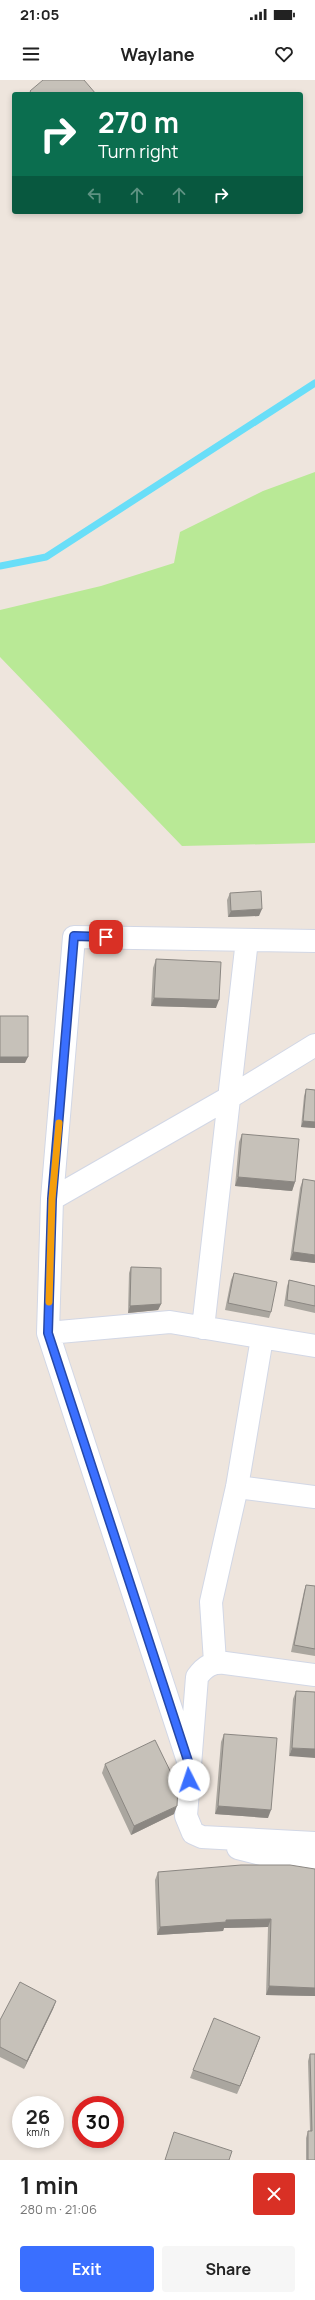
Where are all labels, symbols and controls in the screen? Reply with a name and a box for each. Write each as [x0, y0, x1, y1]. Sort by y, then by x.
text: 21:05 [20, 4, 59, 25]
text: Waylane [120, 42, 195, 66]
icon: menu [20, 43, 42, 65]
icon: heart [273, 43, 295, 65]
text: 270 m [98, 103, 179, 141]
icon: right [32, 108, 84, 160]
text: Turn right [98, 139, 179, 163]
icon: left [84, 184, 106, 206]
icon: ahead [126, 184, 148, 206]
icon: ahead [168, 184, 190, 206]
icon: right [210, 184, 232, 206]
pin [89, 920, 123, 954]
icon: arrive [95, 926, 117, 948]
position arrow [168, 1759, 210, 1801]
speed limit sign: 30 [72, 2096, 124, 2148]
text: 26 [26, 2103, 50, 2130]
text: km/h [26, 2125, 50, 2139]
text: 1 min [20, 2168, 79, 2201]
button: close [253, 2173, 295, 2215]
text: 280 m · 21:06 [20, 2200, 97, 2218]
button: Exit [20, 2246, 154, 2292]
button: Share [162, 2246, 295, 2292]

